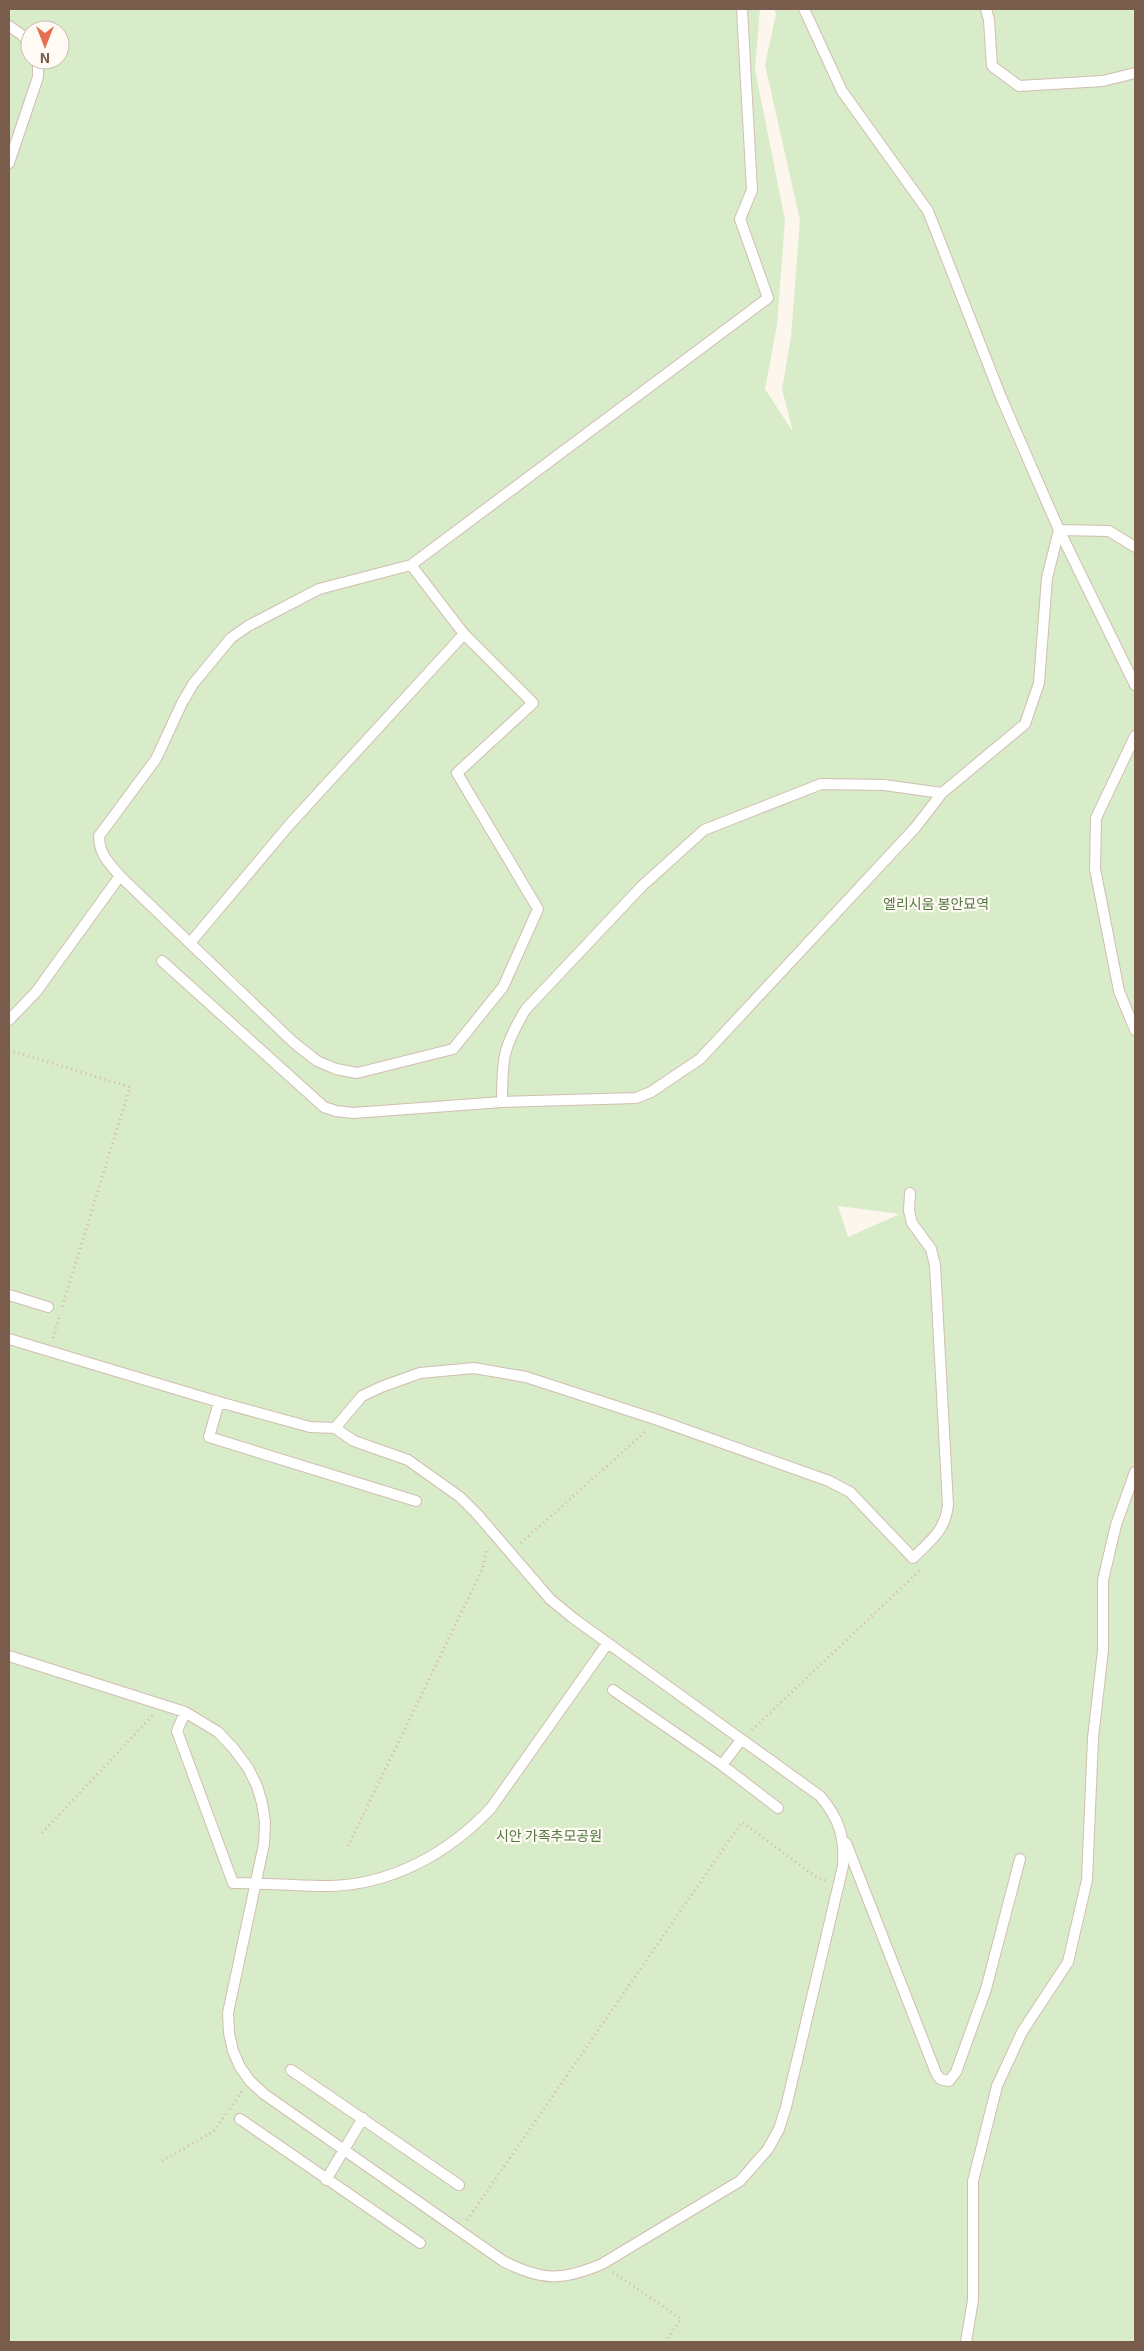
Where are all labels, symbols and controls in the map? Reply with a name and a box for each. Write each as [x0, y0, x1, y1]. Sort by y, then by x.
north arrow [20, 20, 70, 70]
text: N [40, 50, 50, 67]
park label: 엘리시움 봉안묘역 [883, 895, 989, 912]
park label: 시안 가족추모공원 [496, 1827, 602, 1844]

